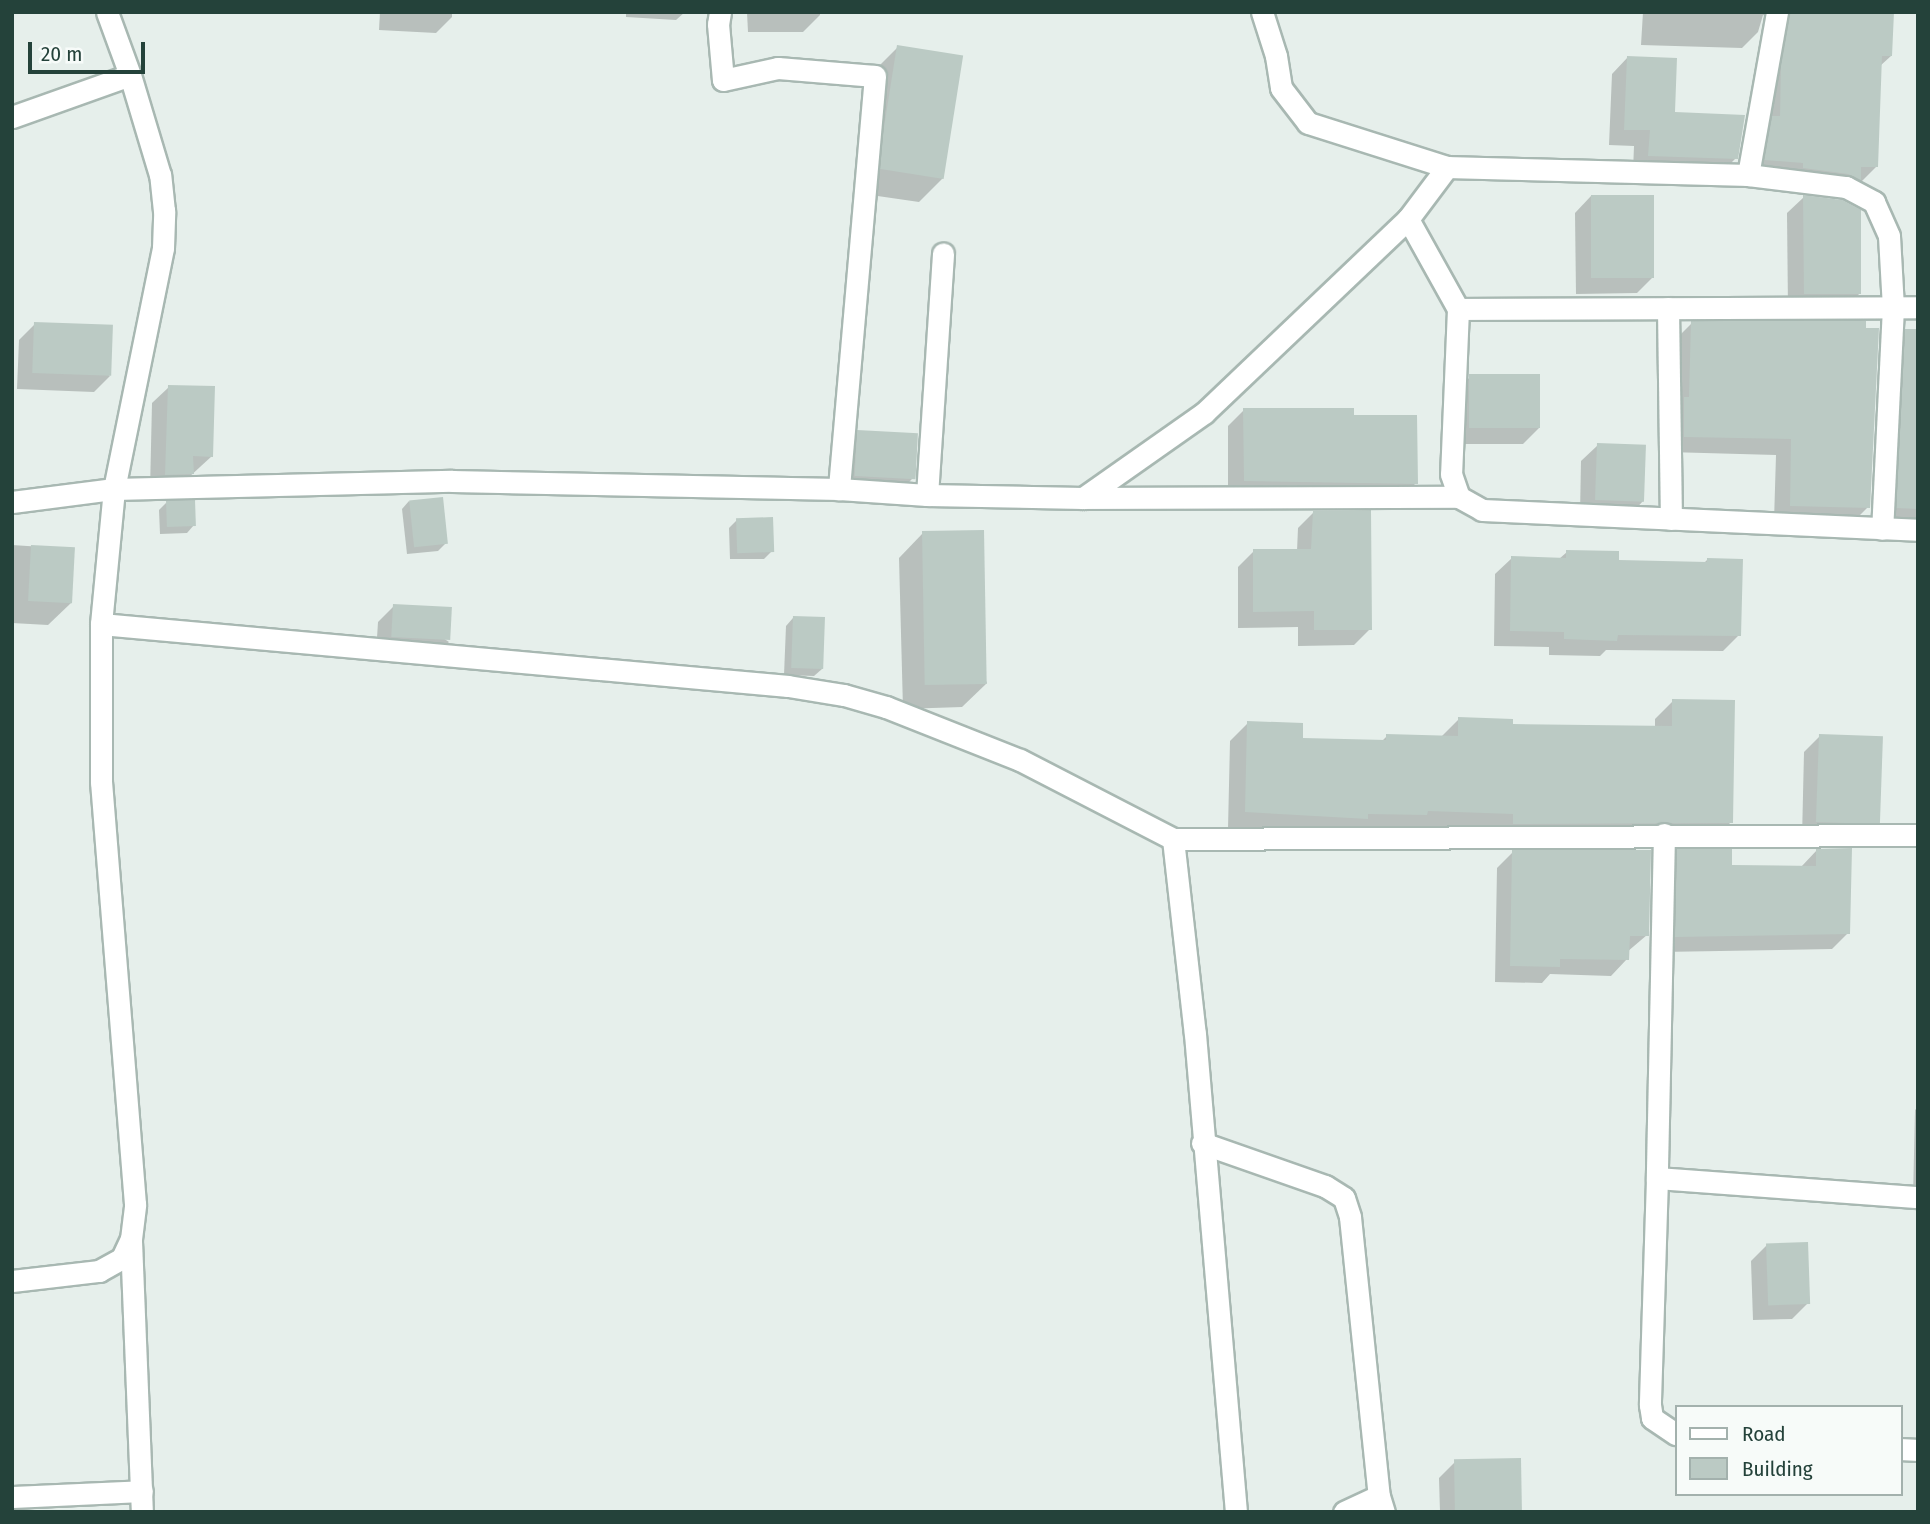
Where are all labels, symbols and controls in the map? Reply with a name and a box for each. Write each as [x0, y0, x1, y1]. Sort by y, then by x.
scale bar [32, 28, 149, 72]
text: 20 m [41, 41, 82, 67]
legend [1674, 1405, 1902, 1496]
text: Road [1742, 1421, 1786, 1447]
text: Building [1742, 1456, 1813, 1482]

